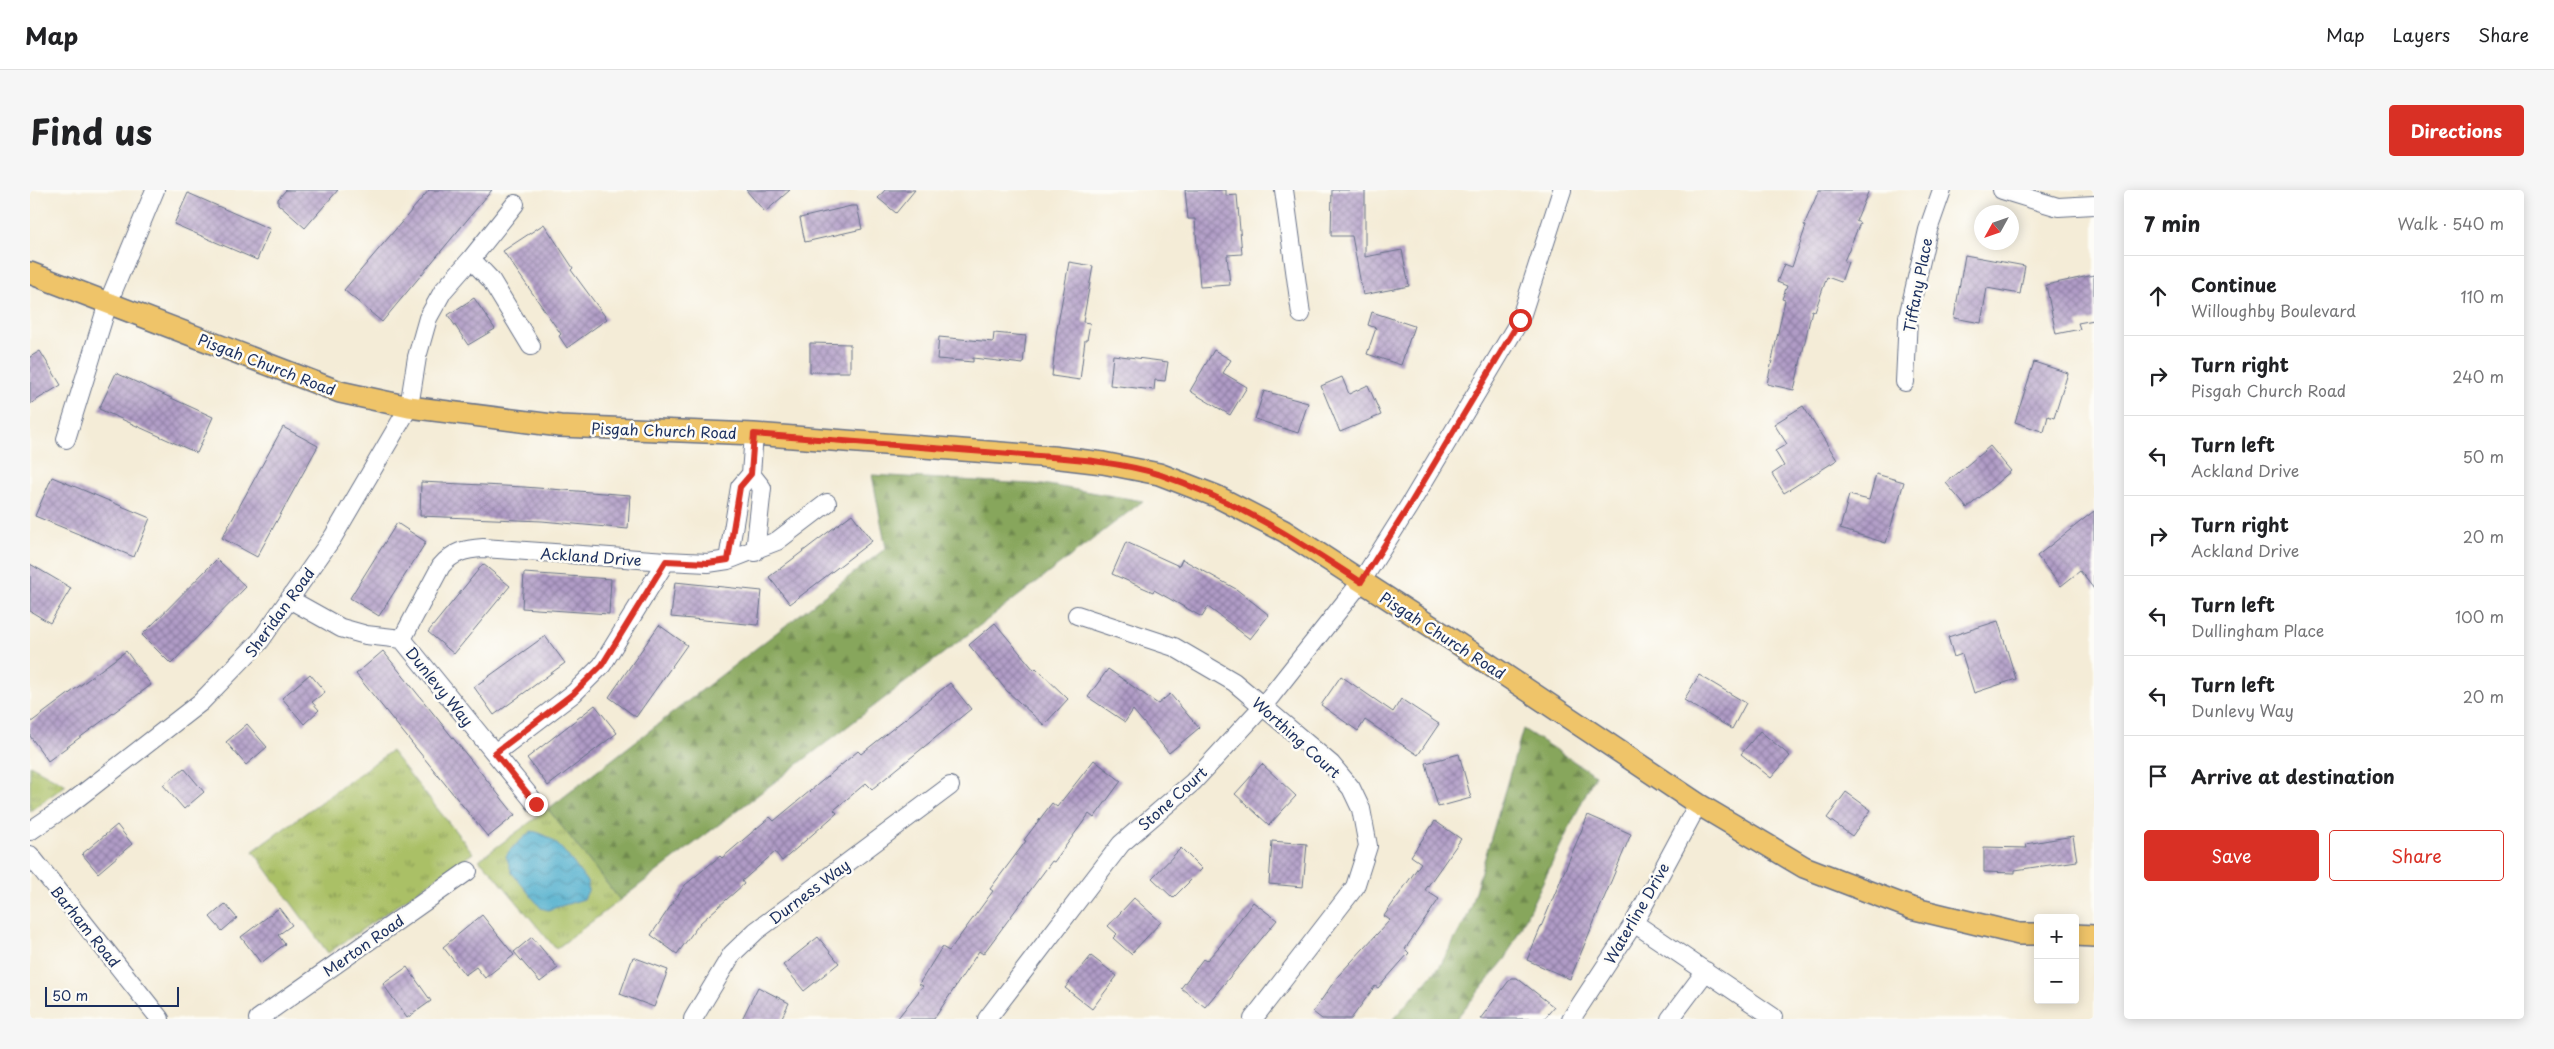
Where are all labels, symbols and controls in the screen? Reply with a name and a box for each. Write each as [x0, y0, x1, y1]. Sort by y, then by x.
text: Map [25, 17, 78, 53]
text: Map [2326, 21, 2365, 48]
text: Layers [2393, 21, 2450, 48]
text: Share [2478, 21, 2529, 48]
text: Find us [30, 104, 152, 157]
button: Directions [2389, 105, 2524, 156]
north arrow [1974, 205, 2019, 250]
text: 7 min [2144, 207, 2200, 239]
text: Walk · 540 m [2398, 211, 2504, 235]
street label: Tiffany Place [1897, 236, 1937, 334]
text: Continue [2191, 270, 2277, 298]
icon: ahead [2144, 282, 2172, 310]
text: 110 m [2461, 284, 2504, 308]
text: Willoughby Boulevard [2191, 298, 2356, 322]
route start [1509, 309, 1532, 332]
street label: Pisgah Church Road [195, 327, 339, 401]
text: Turn right [2191, 350, 2289, 378]
icon: right [2144, 362, 2172, 390]
text: 240 m [2452, 364, 2504, 388]
text: Pisgah Church Road [2191, 378, 2346, 402]
street label: Pisgah Church Road [591, 416, 737, 444]
text: Turn left [2191, 430, 2275, 458]
icon: left [2144, 442, 2172, 470]
text: 50 m [2463, 444, 2504, 468]
text: Ackland Drive [2191, 458, 2299, 482]
text: Turn right [2191, 510, 2289, 538]
icon: right [2144, 522, 2172, 550]
text: 20 m [2463, 524, 2504, 548]
text: Ackland Drive [2191, 538, 2299, 562]
street label: Ackland Drive [540, 541, 642, 571]
street label: Sheridan Road [239, 562, 319, 662]
street label: Pisgah Church Road [1376, 586, 1510, 684]
text: Turn left [2191, 590, 2275, 618]
icon: left [2144, 602, 2172, 630]
text: 100 m [2455, 604, 2504, 628]
text: Dullingham Place [2191, 618, 2324, 642]
street label: Dunlevy Way [401, 641, 479, 731]
text: Turn left [2191, 670, 2275, 698]
icon: left [2144, 682, 2172, 710]
text: 20 m [2463, 684, 2504, 708]
street label: Worthing Court [1248, 691, 1346, 783]
text: Dunlevy Way [2191, 698, 2294, 722]
street label: Stone Court [1132, 761, 1212, 835]
icon: arrive [2144, 762, 2172, 790]
text: Arrive at destination [2191, 762, 2395, 790]
route end [525, 793, 548, 816]
button: Save [2144, 830, 2319, 881]
button: Share [2329, 830, 2504, 881]
street label: Durness Way [764, 853, 854, 929]
street label: Waterline Drive [1598, 858, 1674, 968]
street label: Barham Road [46, 880, 126, 972]
street label: Merton Road [318, 908, 408, 982]
map controls [2034, 914, 2079, 1004]
button: + [2034, 914, 2079, 959]
button: − [2034, 959, 2079, 1004]
scale bar [45, 984, 179, 1007]
text: 50 m [52, 985, 88, 1006]

